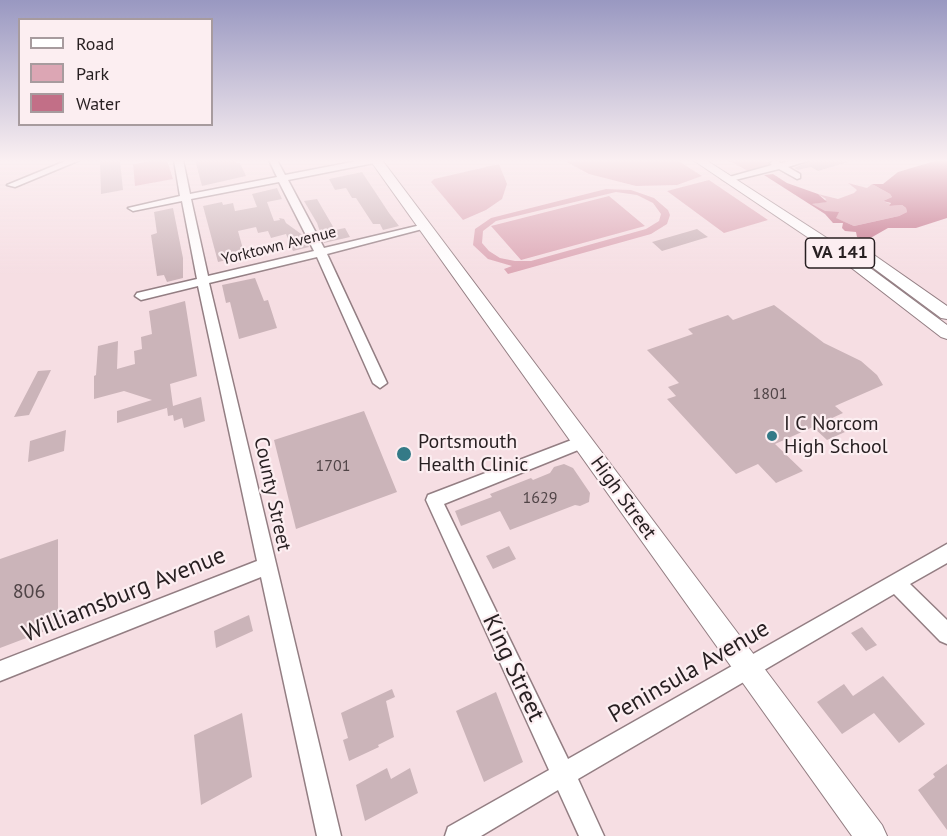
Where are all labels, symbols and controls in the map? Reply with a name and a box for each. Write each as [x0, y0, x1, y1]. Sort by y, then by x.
legend [18, 18, 213, 126]
text: Road [76, 32, 114, 55]
text: Park [76, 62, 109, 85]
text: Water [76, 92, 120, 115]
street label: Yorktown Avenue [220, 222, 338, 270]
road number: VA 141 [806, 238, 874, 268]
house number: 1801 [753, 384, 787, 404]
place label: I C Norcom High School [784, 412, 888, 459]
marker: I C Norcom High School [765, 429, 779, 443]
place label: Portsmouth Health Clinic [418, 430, 528, 477]
street label: County Street [248, 435, 296, 553]
marker: Portsmouth Health Clinic [395, 445, 413, 463]
street label: High Street [585, 452, 661, 544]
house number: 1701 [316, 456, 350, 476]
house number: 1629 [523, 488, 557, 508]
street label: Williamsburg Avenue [18, 541, 230, 649]
house number: 806 [13, 580, 45, 604]
street label: King Street [476, 610, 550, 726]
street label: Peninsula Avenue [604, 614, 774, 730]

